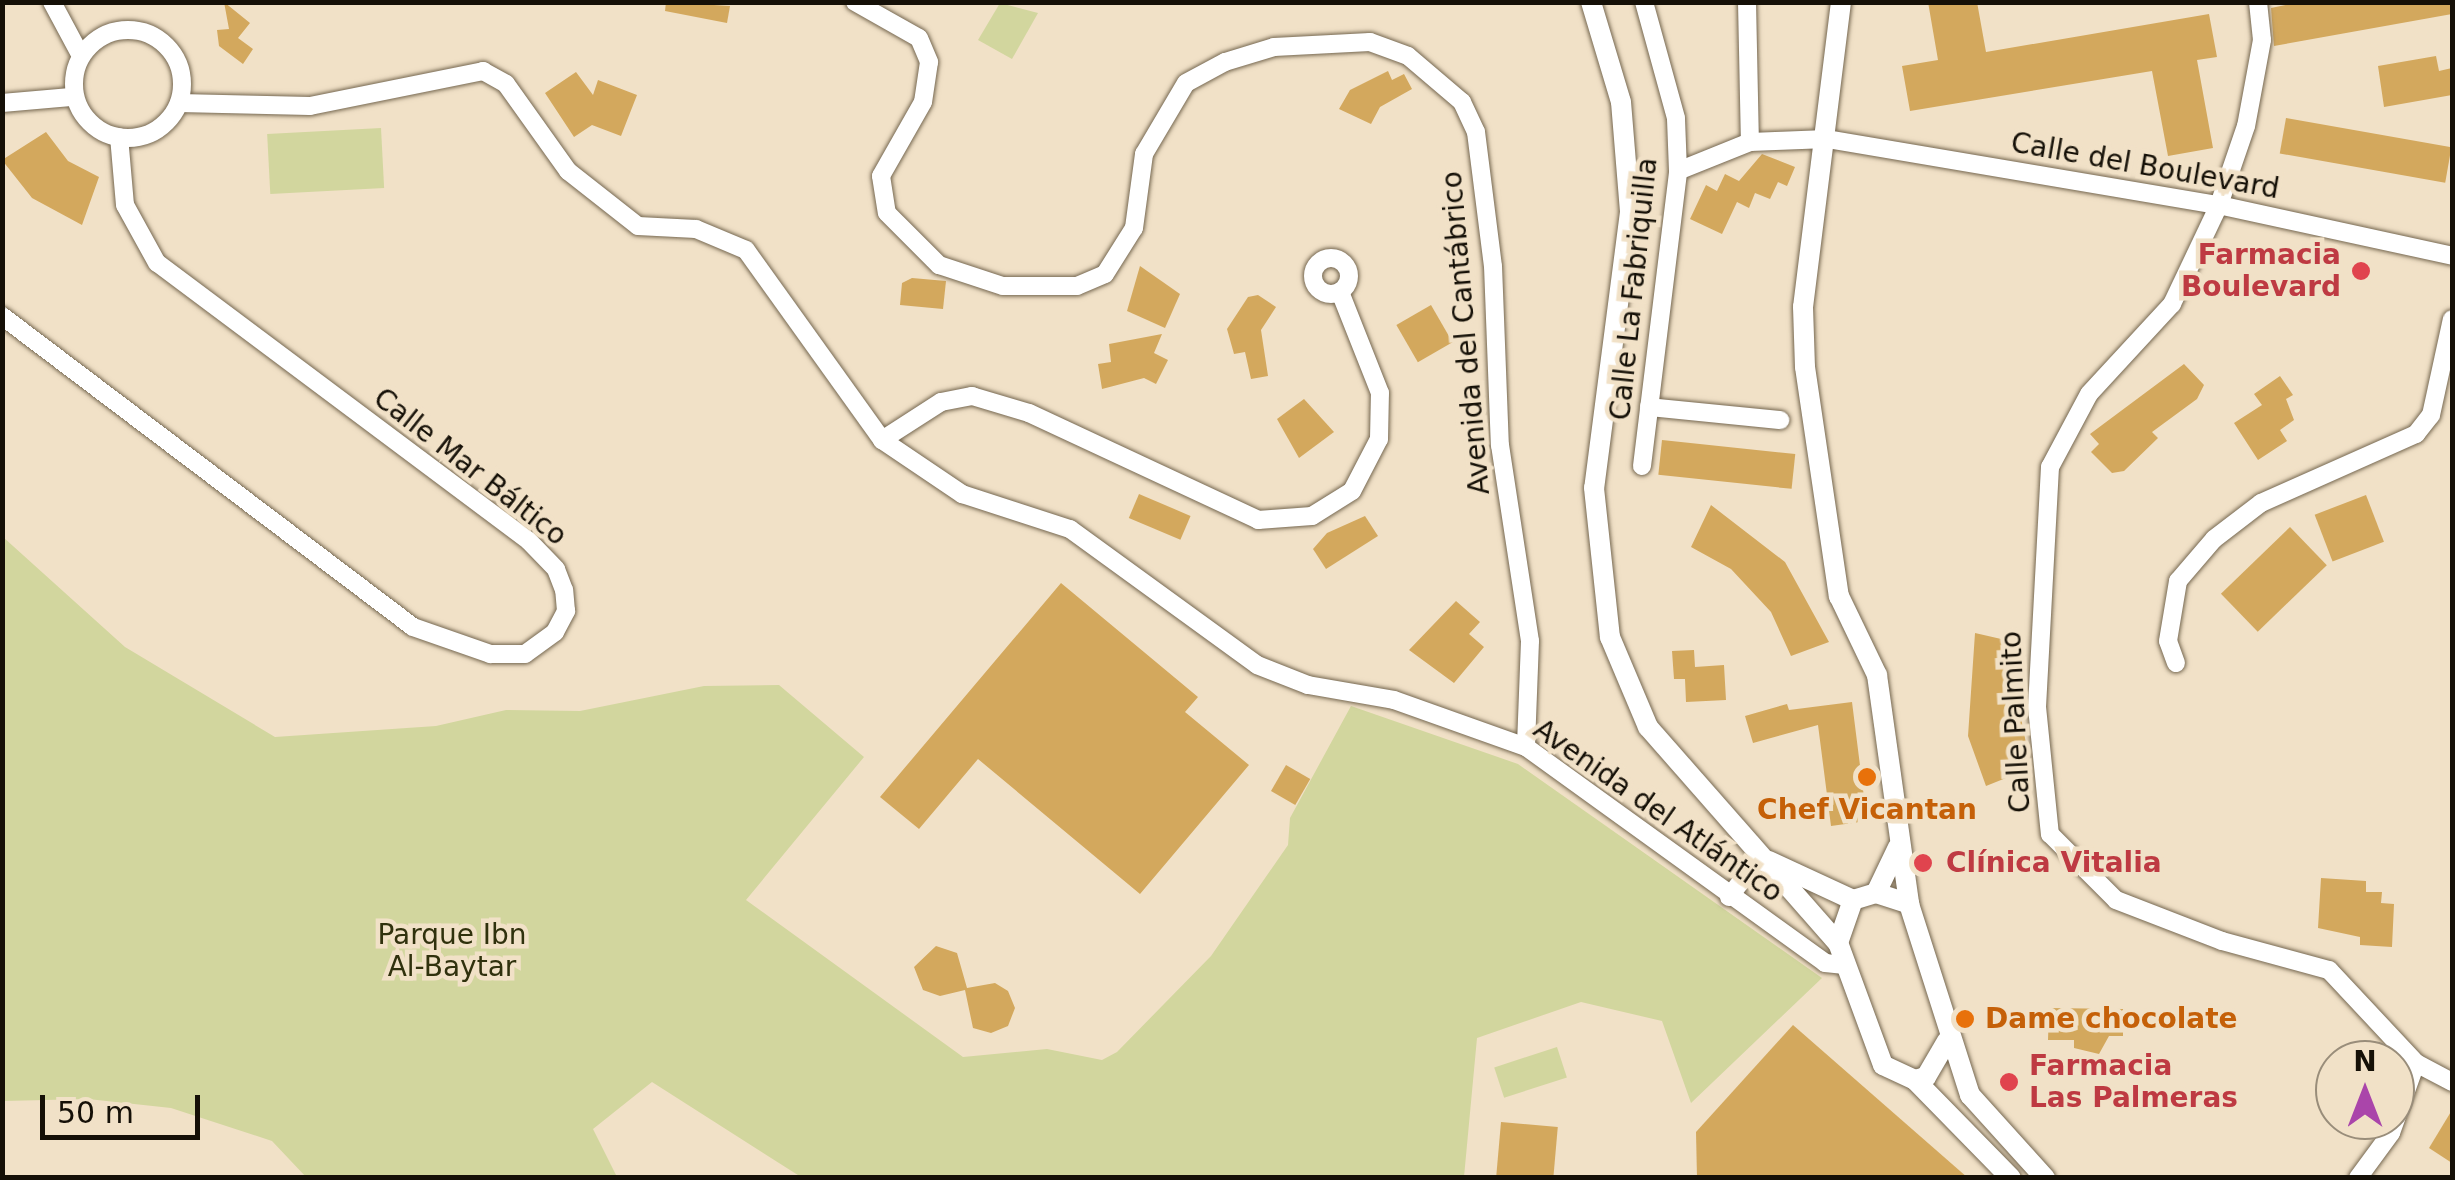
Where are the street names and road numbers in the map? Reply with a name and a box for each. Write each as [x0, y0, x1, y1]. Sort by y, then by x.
street label: Calle del Boulevard [2008, 126, 2282, 206]
street label: Calle La Fabriquilla [1604, 156, 1664, 422]
street label: Avenida del Cantábrico [1435, 170, 1497, 496]
street label: Calle Mar Báltico [367, 381, 573, 553]
street label: Calle Palmito [1994, 630, 2038, 814]
street label: Avenida del Atlántico [1527, 712, 1789, 910]

